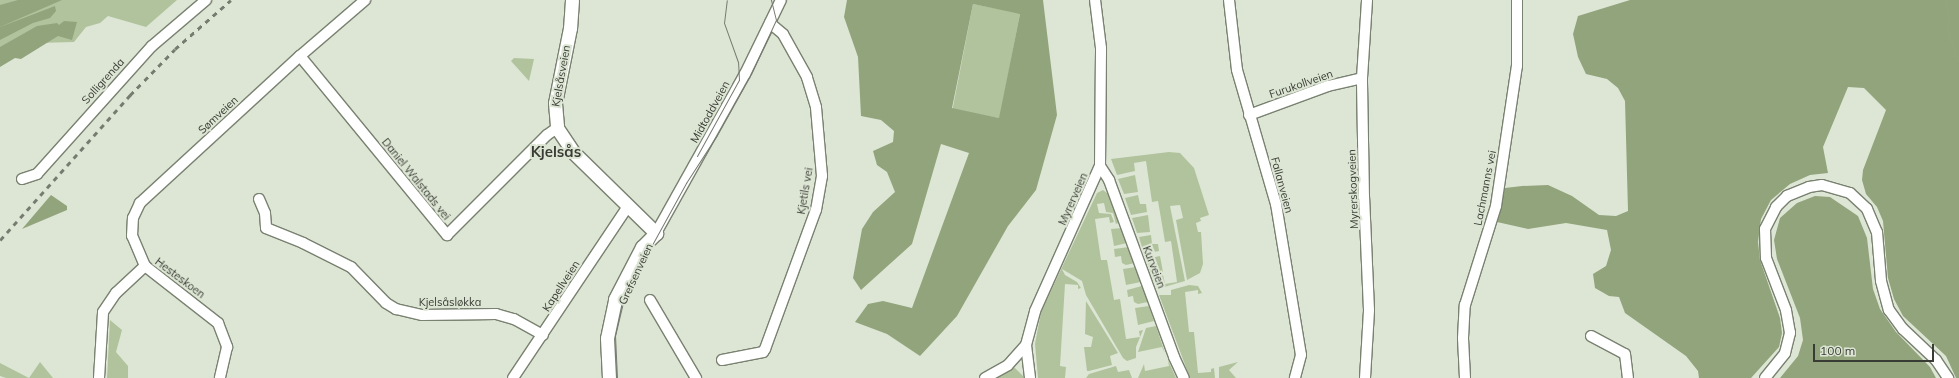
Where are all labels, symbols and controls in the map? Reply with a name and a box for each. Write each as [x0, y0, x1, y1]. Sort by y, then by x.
street label: Kjelsåsveien [549, 44, 573, 108]
street label: Solligrenda [79, 55, 127, 107]
street label: Furukollveien [1267, 67, 1335, 101]
street label: Midtoddveien [688, 79, 732, 145]
street label: Sømveien [195, 93, 241, 137]
street label: Daniel Walstads vei [379, 135, 453, 223]
district label: Kjelsås [531, 143, 581, 161]
street label: Myrerskogveien [1345, 149, 1361, 229]
street label: Lachmanns vei [1471, 149, 1499, 227]
street label: Fallanveien [1268, 155, 1296, 215]
street label: Kjetils vei [794, 167, 816, 215]
street label: Myrerveien [1056, 171, 1090, 227]
street label: Grefsenveien [616, 241, 656, 307]
street label: Kurveien [1140, 244, 1168, 290]
street label: Hesteskoen [152, 255, 208, 301]
street label: Kapellveien [540, 258, 582, 314]
street label: Kjelsåsløkka [419, 295, 481, 309]
scale bar [1815, 336, 1936, 362]
text: 100 m [1820, 343, 1855, 358]

